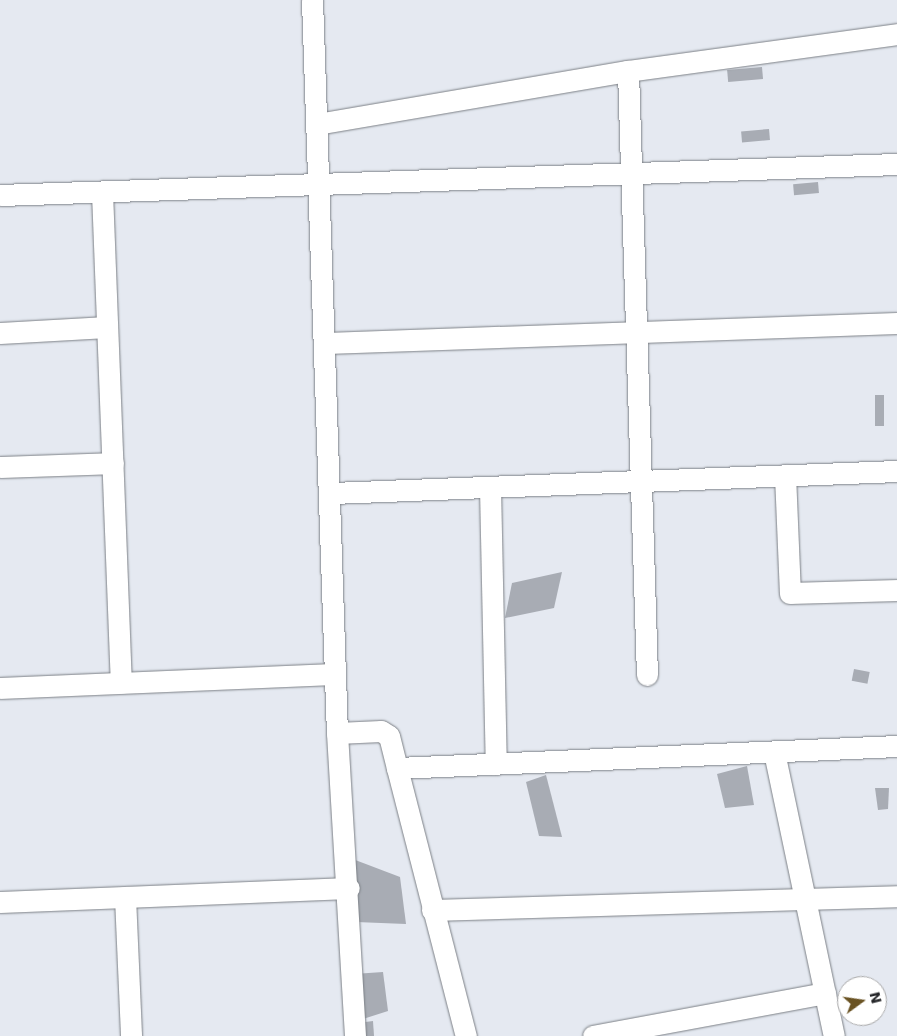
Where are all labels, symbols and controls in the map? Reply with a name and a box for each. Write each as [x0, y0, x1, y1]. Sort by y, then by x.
north arrow [837, 976, 887, 1026]
text: N [866, 990, 885, 1005]

